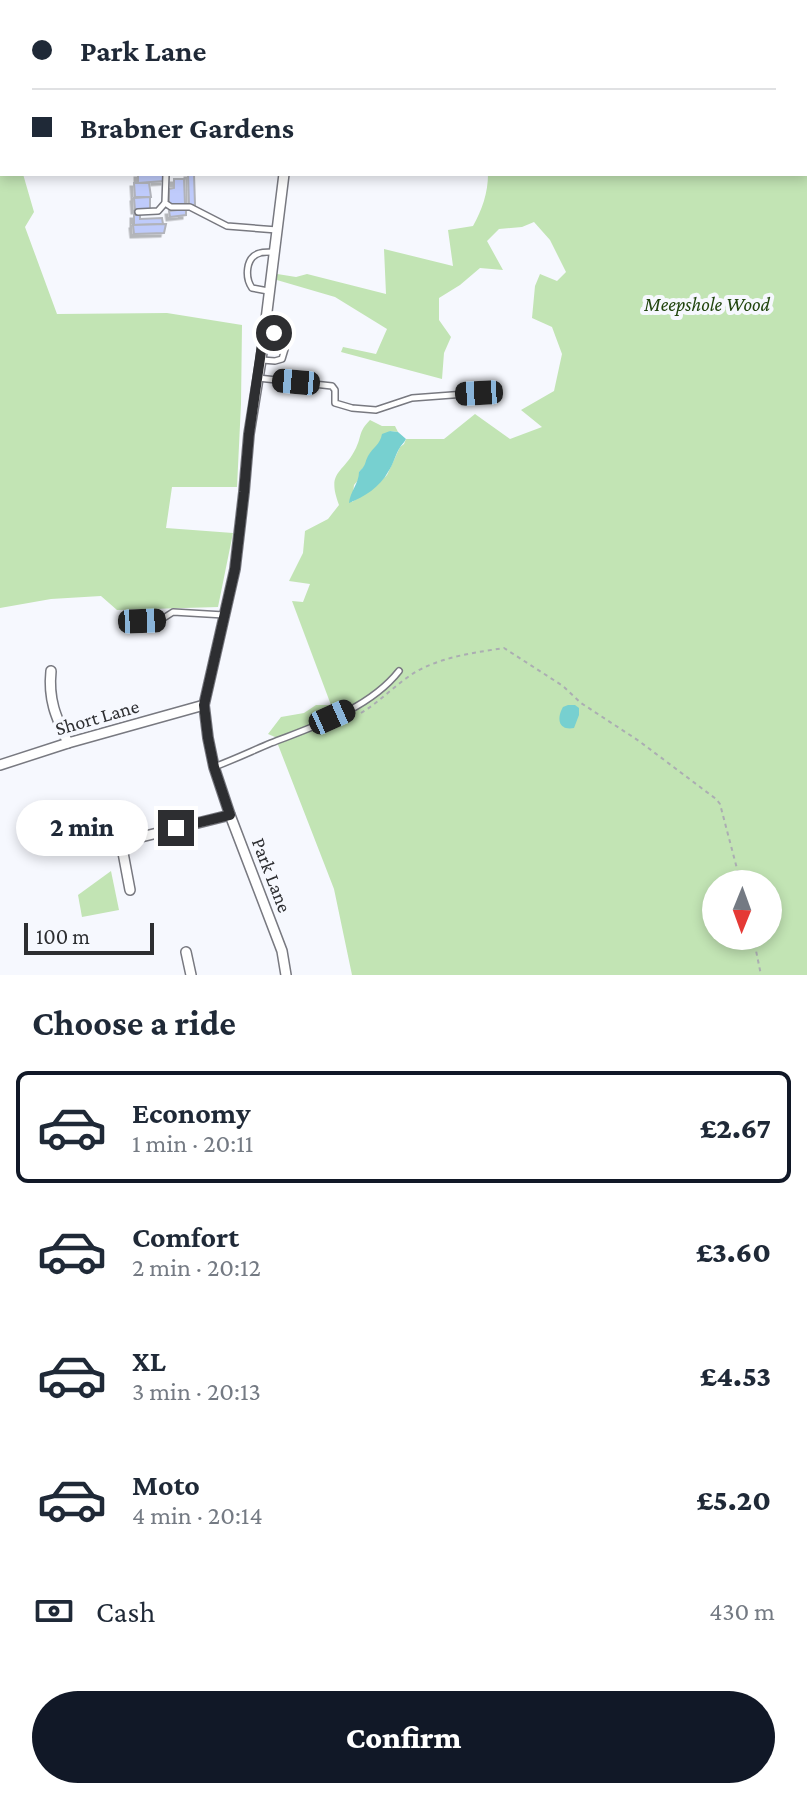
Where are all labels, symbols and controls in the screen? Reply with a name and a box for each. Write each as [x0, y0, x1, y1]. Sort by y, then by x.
text: Park Lane [80, 34, 206, 67]
text: Brabner Gardens [80, 111, 294, 144]
park label: Meepshole Wood [643, 293, 771, 316]
route start [256, 315, 292, 351]
car [271, 368, 321, 396]
car [454, 380, 504, 406]
car [118, 608, 166, 634]
street label: Short Lane [52, 694, 142, 739]
car [305, 696, 359, 738]
callout: 2 min [16, 800, 148, 856]
route end [158, 810, 194, 846]
text: 2 min [50, 813, 114, 842]
street label: Park Lane [248, 835, 296, 916]
north arrow [702, 870, 782, 950]
map controls [702, 870, 782, 950]
scale bar [24, 919, 154, 955]
text: 100 m [36, 924, 90, 949]
text: Choose a ride [32, 1003, 236, 1043]
icon: car [36, 1091, 108, 1163]
text: Economy [132, 1096, 251, 1129]
text: £2.67 [700, 1111, 771, 1144]
text: 1 min · 20:11 [132, 1129, 253, 1158]
icon: car [36, 1215, 108, 1287]
text: Comfort [132, 1220, 239, 1253]
text: £3.60 [696, 1235, 771, 1268]
text: 2 min · 20:12 [132, 1253, 261, 1282]
icon: car [36, 1339, 108, 1411]
text: XL [132, 1344, 166, 1377]
text: £4.53 [700, 1359, 771, 1392]
text: 3 min · 20:13 [132, 1377, 261, 1406]
icon: car [36, 1463, 108, 1535]
text: Moto [132, 1468, 200, 1501]
text: £5.20 [696, 1483, 771, 1516]
text: 4 min · 20:14 [132, 1501, 263, 1530]
icon: cash [32, 1589, 76, 1633]
text: Cash [96, 1595, 155, 1628]
text: 430 m [709, 1597, 775, 1626]
button: Confirm [32, 1691, 775, 1783]

